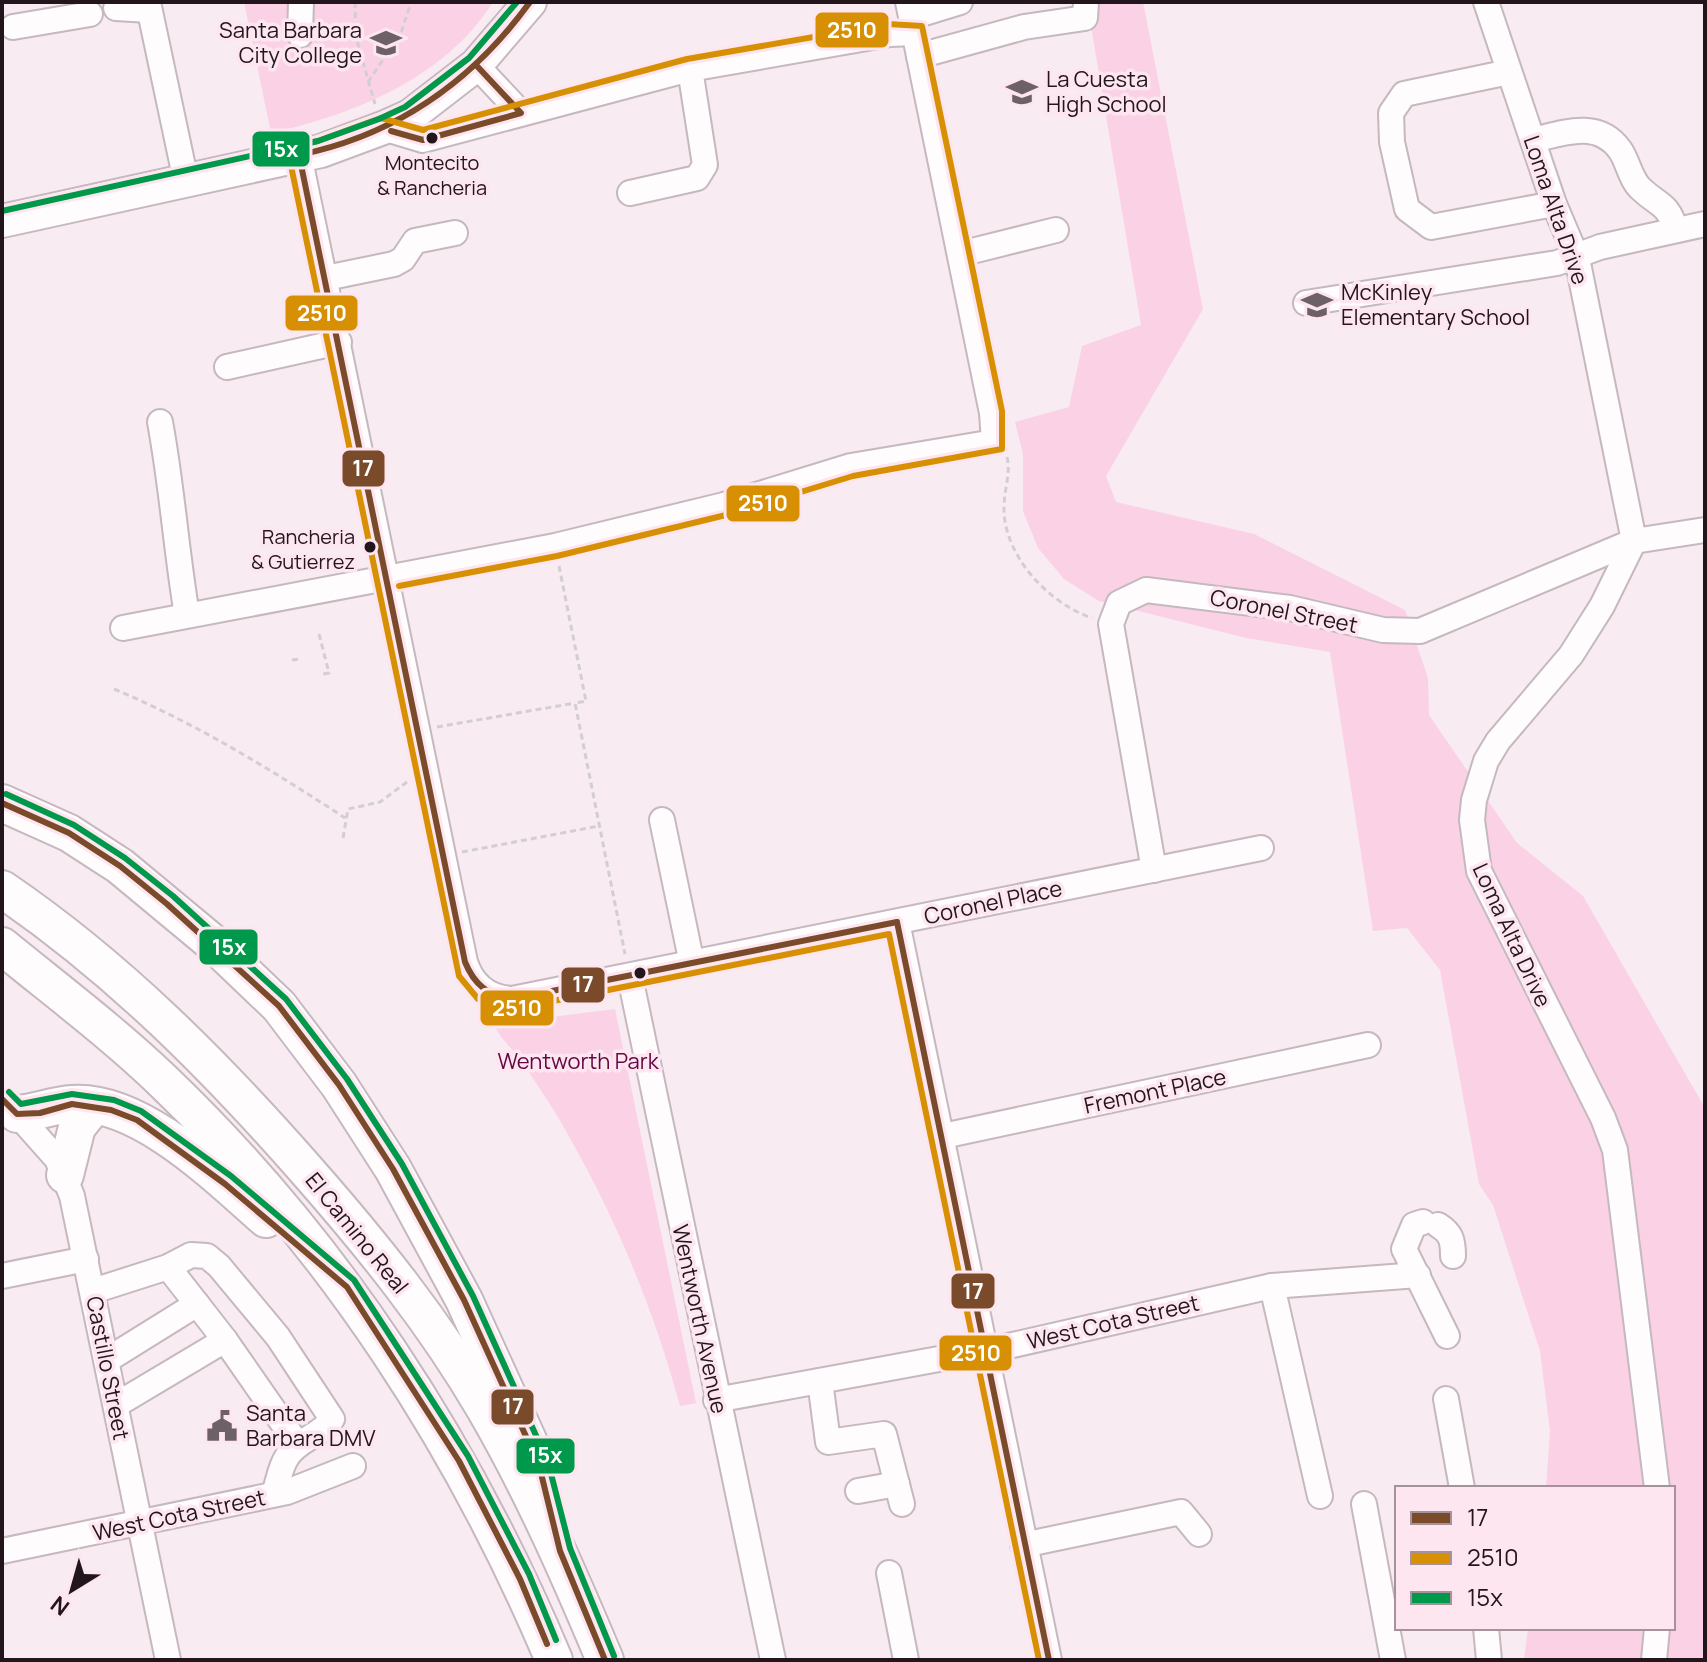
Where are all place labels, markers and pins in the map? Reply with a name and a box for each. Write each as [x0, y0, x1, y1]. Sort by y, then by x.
place label: Santa Barbara City College [219, 15, 362, 70]
school or university icon: Santa Barbara City College [369, 26, 403, 60]
place label: La Cuesta High School [1046, 64, 1167, 119]
school or university icon: La Cuesta High School [1005, 75, 1039, 109]
marker: Montecito & Rancheria [424, 130, 440, 146]
place label: Montecito & Rancheria [377, 149, 487, 201]
place label: McKinley Elementary School [1341, 277, 1530, 332]
school or university icon: McKinley Elementary School [1300, 288, 1334, 322]
place label: Rancheria & Gutierrez [251, 523, 355, 575]
marker: Rancheria & Gutierrez [362, 539, 378, 555]
unlabelled marker [632, 965, 648, 981]
place label: Santa Barbara DMV [246, 1398, 376, 1453]
public building icon: Santa Barbara DMV [205, 1409, 239, 1443]

